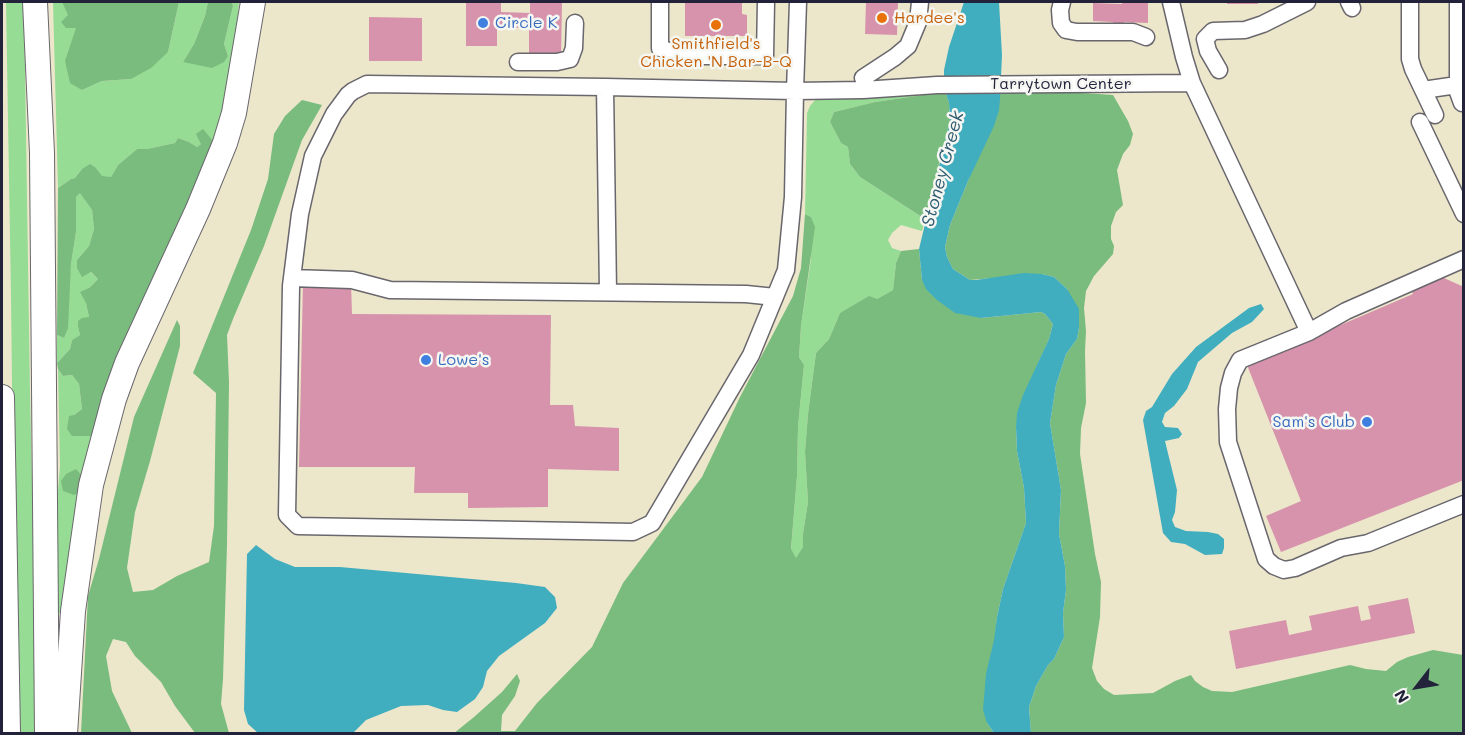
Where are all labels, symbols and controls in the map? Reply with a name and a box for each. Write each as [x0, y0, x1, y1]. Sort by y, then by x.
place label: Hardee's [894, 8, 965, 28]
marker: Hardee's [875, 11, 889, 25]
place label: Circle K [495, 13, 558, 33]
marker: Circle K [476, 16, 490, 30]
marker: Smithfield's Chicken 'N Bar-B-Q [709, 18, 723, 32]
place label: Smithfield's Chicken 'N Bar-B-Q [640, 34, 792, 72]
street label: Tarrytown Center [990, 74, 1132, 94]
water label: Stoney Creek [917, 109, 969, 229]
place label: Lowe's [438, 350, 490, 370]
marker: Lowe's [419, 353, 433, 367]
place label: Sam's Club [1272, 412, 1355, 432]
marker: Sam's Club [1360, 415, 1374, 429]
north arrow [1387, 657, 1447, 717]
text: N [1389, 686, 1413, 707]

